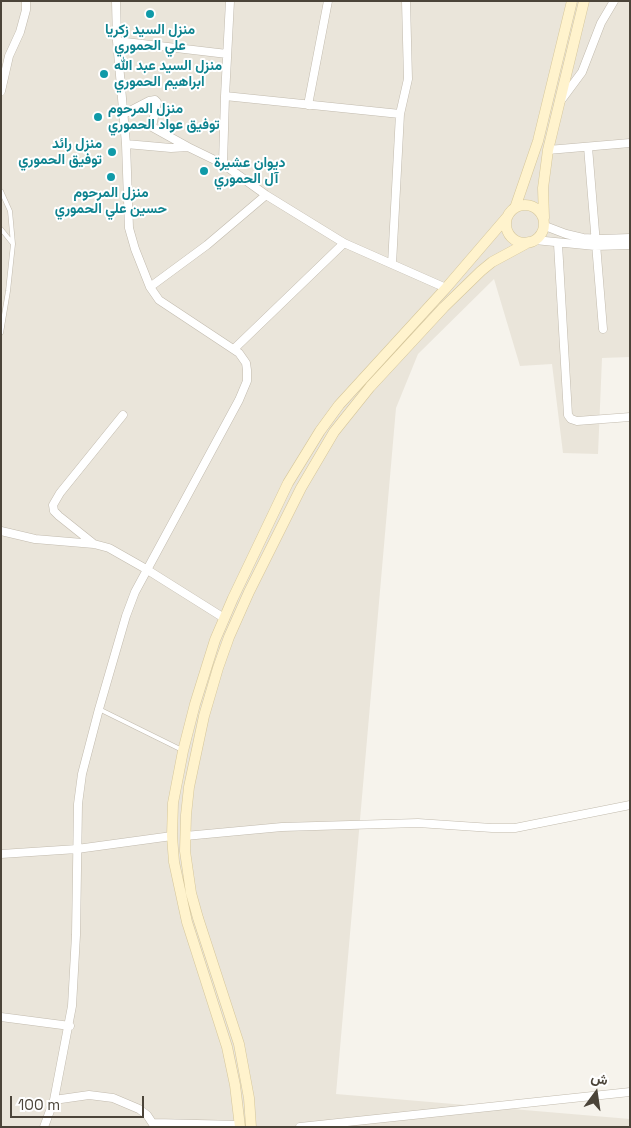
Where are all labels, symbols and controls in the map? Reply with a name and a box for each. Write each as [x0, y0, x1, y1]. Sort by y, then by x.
marker: منزل السيد زكريا علي الحموري [144, 8, 156, 20]
place label: منزل السيد زكريا علي الحموري [105, 22, 195, 54]
place label: منزل السيد عبد الله ابراهيم الحموري [114, 58, 222, 90]
marker: منزل السيد عبد الله ابراهيم الحموري [98, 68, 110, 80]
place label: منزل المرحوم توفيق عواد الحموري [108, 101, 220, 134]
marker: منزل المرحوم توفيق عواد الحموري [92, 111, 104, 123]
place label: منزل رائد توفيق الحموري [18, 136, 102, 168]
marker: منزل رائد توفيق الحموري [106, 146, 118, 158]
place label: ديوان عشيرة آل الحموري [214, 155, 286, 188]
marker: ديوان عشيرة آل الحموري [198, 165, 210, 177]
marker: منزل المرحوم حسين علي الحموري [105, 171, 117, 183]
place label: منزل المرحوم حسين علي الحموري [55, 185, 167, 218]
north arrow [571, 1068, 621, 1118]
text: ش [589, 1068, 610, 1089]
scale bar [12, 1086, 146, 1118]
text: 100 m [18, 1095, 60, 1114]

